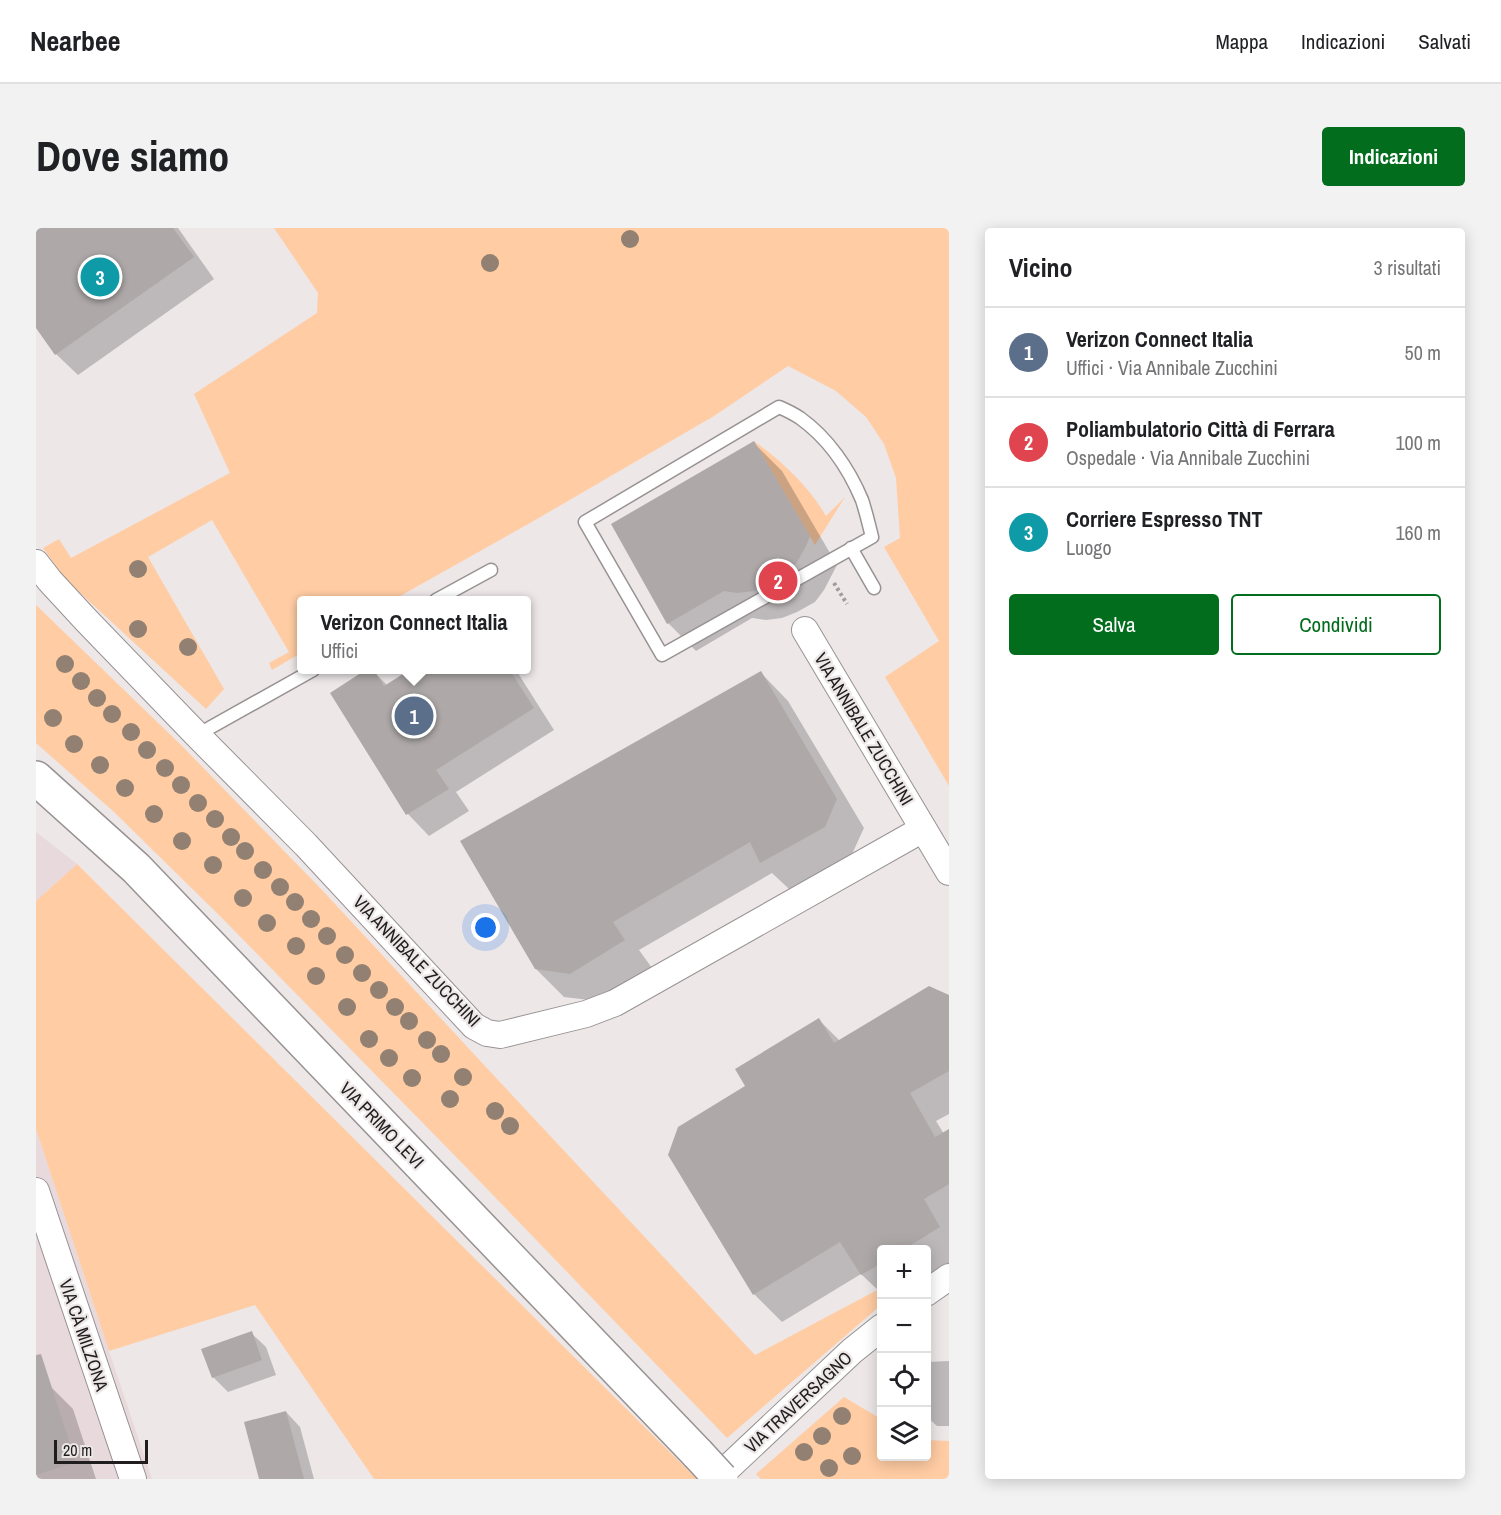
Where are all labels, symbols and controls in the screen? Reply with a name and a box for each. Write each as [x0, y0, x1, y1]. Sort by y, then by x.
text: Nearbee [30, 22, 121, 60]
text: Mappa [1215, 27, 1268, 56]
text: Indicazioni [1301, 27, 1385, 56]
text: Salvati [1418, 27, 1471, 56]
button: Indicazioni [1322, 127, 1465, 186]
text: Dove siamo [36, 128, 229, 184]
text: Vicino [1009, 250, 1073, 285]
pin: 3 [80, 254, 120, 300]
text: 3 risultati [1374, 254, 1441, 281]
text: Verizon Connect Italia [1066, 324, 1253, 354]
text: 1 [1024, 339, 1033, 366]
text: 50 m [1405, 339, 1441, 366]
text: Uffici · Via Annibale Zucchini [1066, 354, 1278, 381]
text: Poliambulatorio Città di Ferrara [1066, 414, 1335, 444]
text: 2 [1024, 429, 1033, 456]
text: 100 m [1395, 429, 1441, 456]
text: Ospedale · Via Annibale Zucchini [1066, 444, 1310, 471]
text: Corriere Espresso TNT [1066, 504, 1263, 534]
text: 3 [1024, 519, 1033, 546]
text: 160 m [1395, 519, 1441, 546]
text: Luogo [1066, 534, 1112, 561]
pin: 2 [758, 558, 798, 604]
button: Salva [1009, 594, 1219, 655]
button: Condividi [1231, 594, 1441, 655]
popup [297, 596, 531, 674]
text: Verizon Connect Italia [320, 607, 508, 637]
text: Uffici [320, 637, 358, 664]
street label: VIA ANNIBALE ZUCCHINI [809, 648, 919, 810]
pin: 1 [394, 694, 434, 738]
street label: VIA ANNIBALE ZUCCHINI [348, 890, 486, 1032]
your location [471, 913, 500, 942]
street label: VIA PRIMO LEVI [334, 1076, 430, 1174]
map controls [877, 1245, 931, 1461]
button: + [877, 1245, 931, 1299]
street label: VIA CÀ MILZONA [53, 1276, 115, 1394]
button: − [877, 1299, 931, 1353]
street label: VIA TRAVERSAGNO [739, 1345, 857, 1459]
button: locate [877, 1353, 931, 1407]
button: layers [877, 1407, 931, 1461]
scale bar [54, 1437, 148, 1464]
text: 20 m [63, 1439, 92, 1461]

